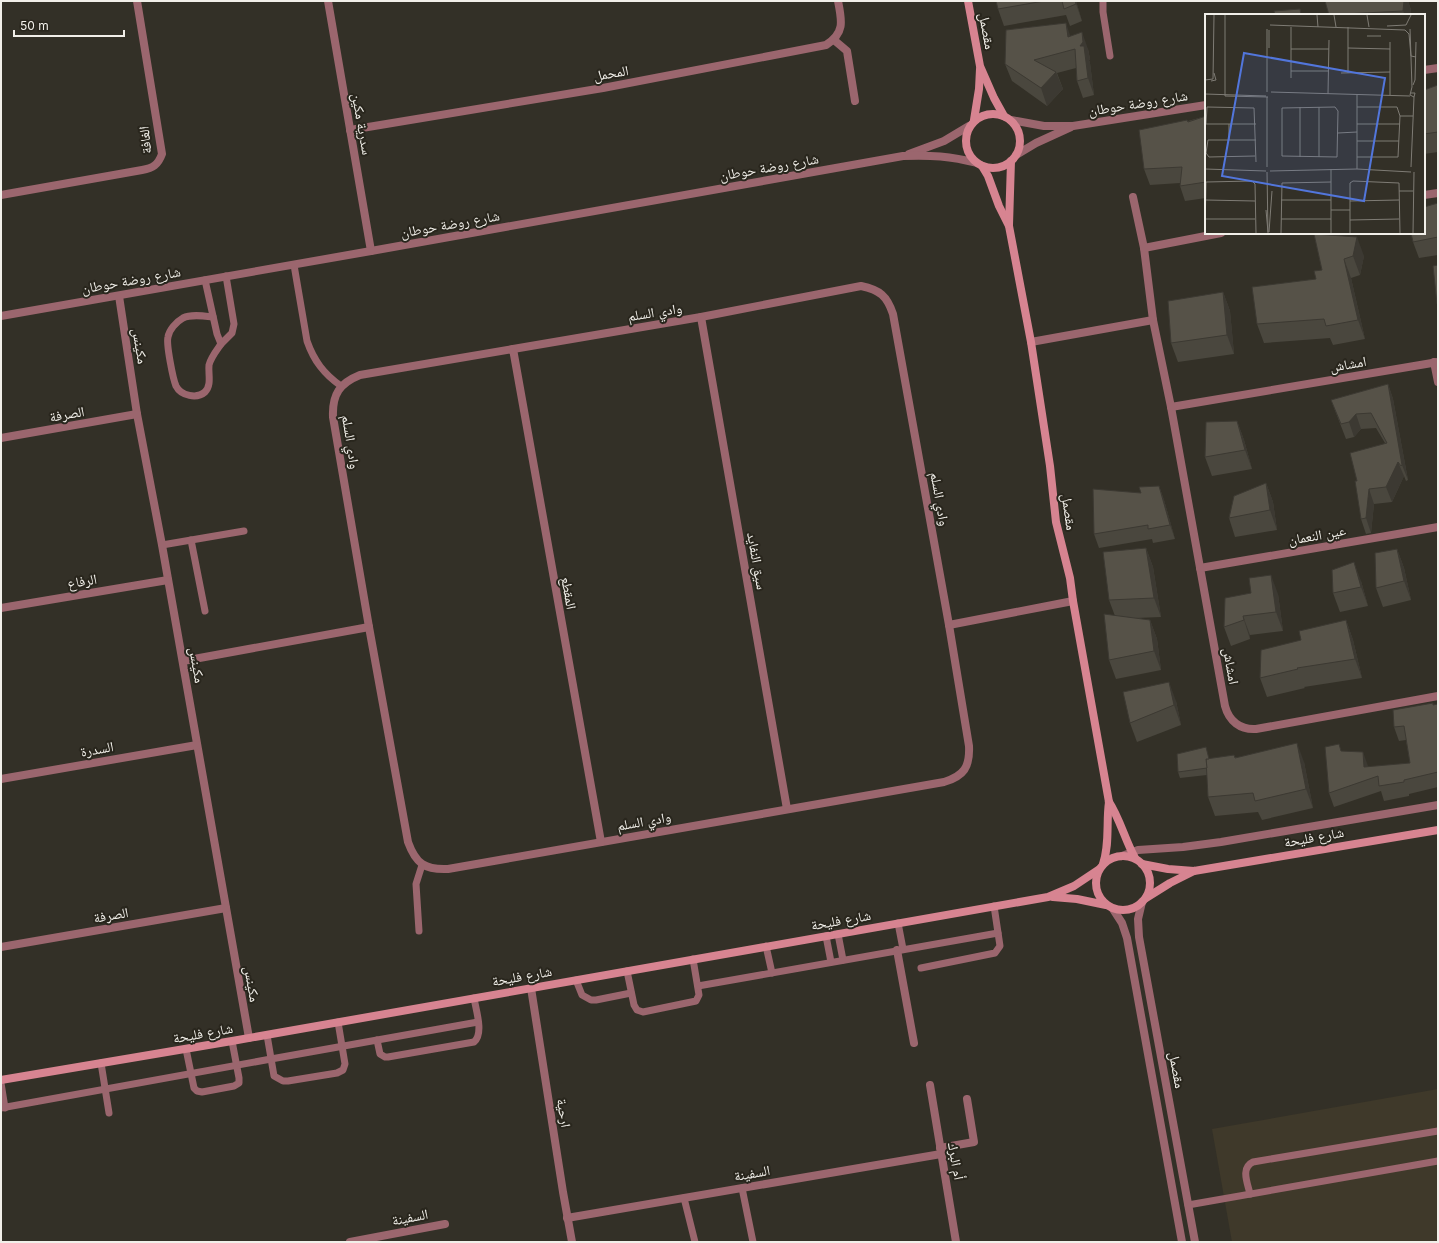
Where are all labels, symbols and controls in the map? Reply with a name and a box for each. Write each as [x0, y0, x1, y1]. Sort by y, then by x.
street label: مقصمل [975, 11, 999, 51]
scale bar [14, 12, 124, 38]
inset map [1205, 14, 1425, 234]
text: 50 m [20, 18, 49, 33]
street label: المحمل [592, 61, 630, 85]
street label: شارع روضة حوطان [1087, 86, 1189, 121]
street label: سدرية مكين [348, 92, 376, 156]
street label: الغافة [135, 125, 154, 155]
street label: شارع روضة حوطان [718, 149, 820, 186]
street label: شارع روضة حوطان [399, 206, 501, 243]
street label: شارع روضة حوطان [80, 262, 182, 299]
street label: وادي السلم [627, 299, 684, 328]
street label: مكينس [128, 327, 152, 365]
street label: امشاش [1328, 352, 1368, 376]
street label: الصرفة [48, 402, 86, 426]
street label: وادي السلم [335, 414, 364, 471]
street label: وادي السلم [924, 471, 954, 528]
street label: مقصمل [1058, 493, 1080, 531]
street label: عين النعمان [1287, 521, 1347, 549]
street label: سيق النفايد [742, 531, 771, 591]
street label: الرفاع [66, 570, 98, 593]
street label: المقطع [556, 575, 581, 611]
street label: مكينس [185, 646, 209, 684]
street label: امشاش [1219, 646, 1243, 686]
street label: السدرة [79, 737, 115, 761]
street label: وادي السلم [616, 807, 673, 837]
street label: شارع فليحة [1283, 823, 1346, 852]
street label: الصرفة [92, 903, 130, 927]
street label: شارع فليحة [810, 906, 873, 935]
street label: شارع فليحة [491, 962, 554, 991]
street label: مكينس [240, 965, 264, 1003]
street label: شارع فليحة [172, 1019, 235, 1048]
street label: مقصمل [1165, 1050, 1189, 1090]
street label: ارحية [553, 1097, 575, 1129]
street label: أم البرك [943, 1141, 968, 1181]
street label: السفينة [732, 1161, 771, 1184]
street label: السفينة [390, 1205, 429, 1229]

